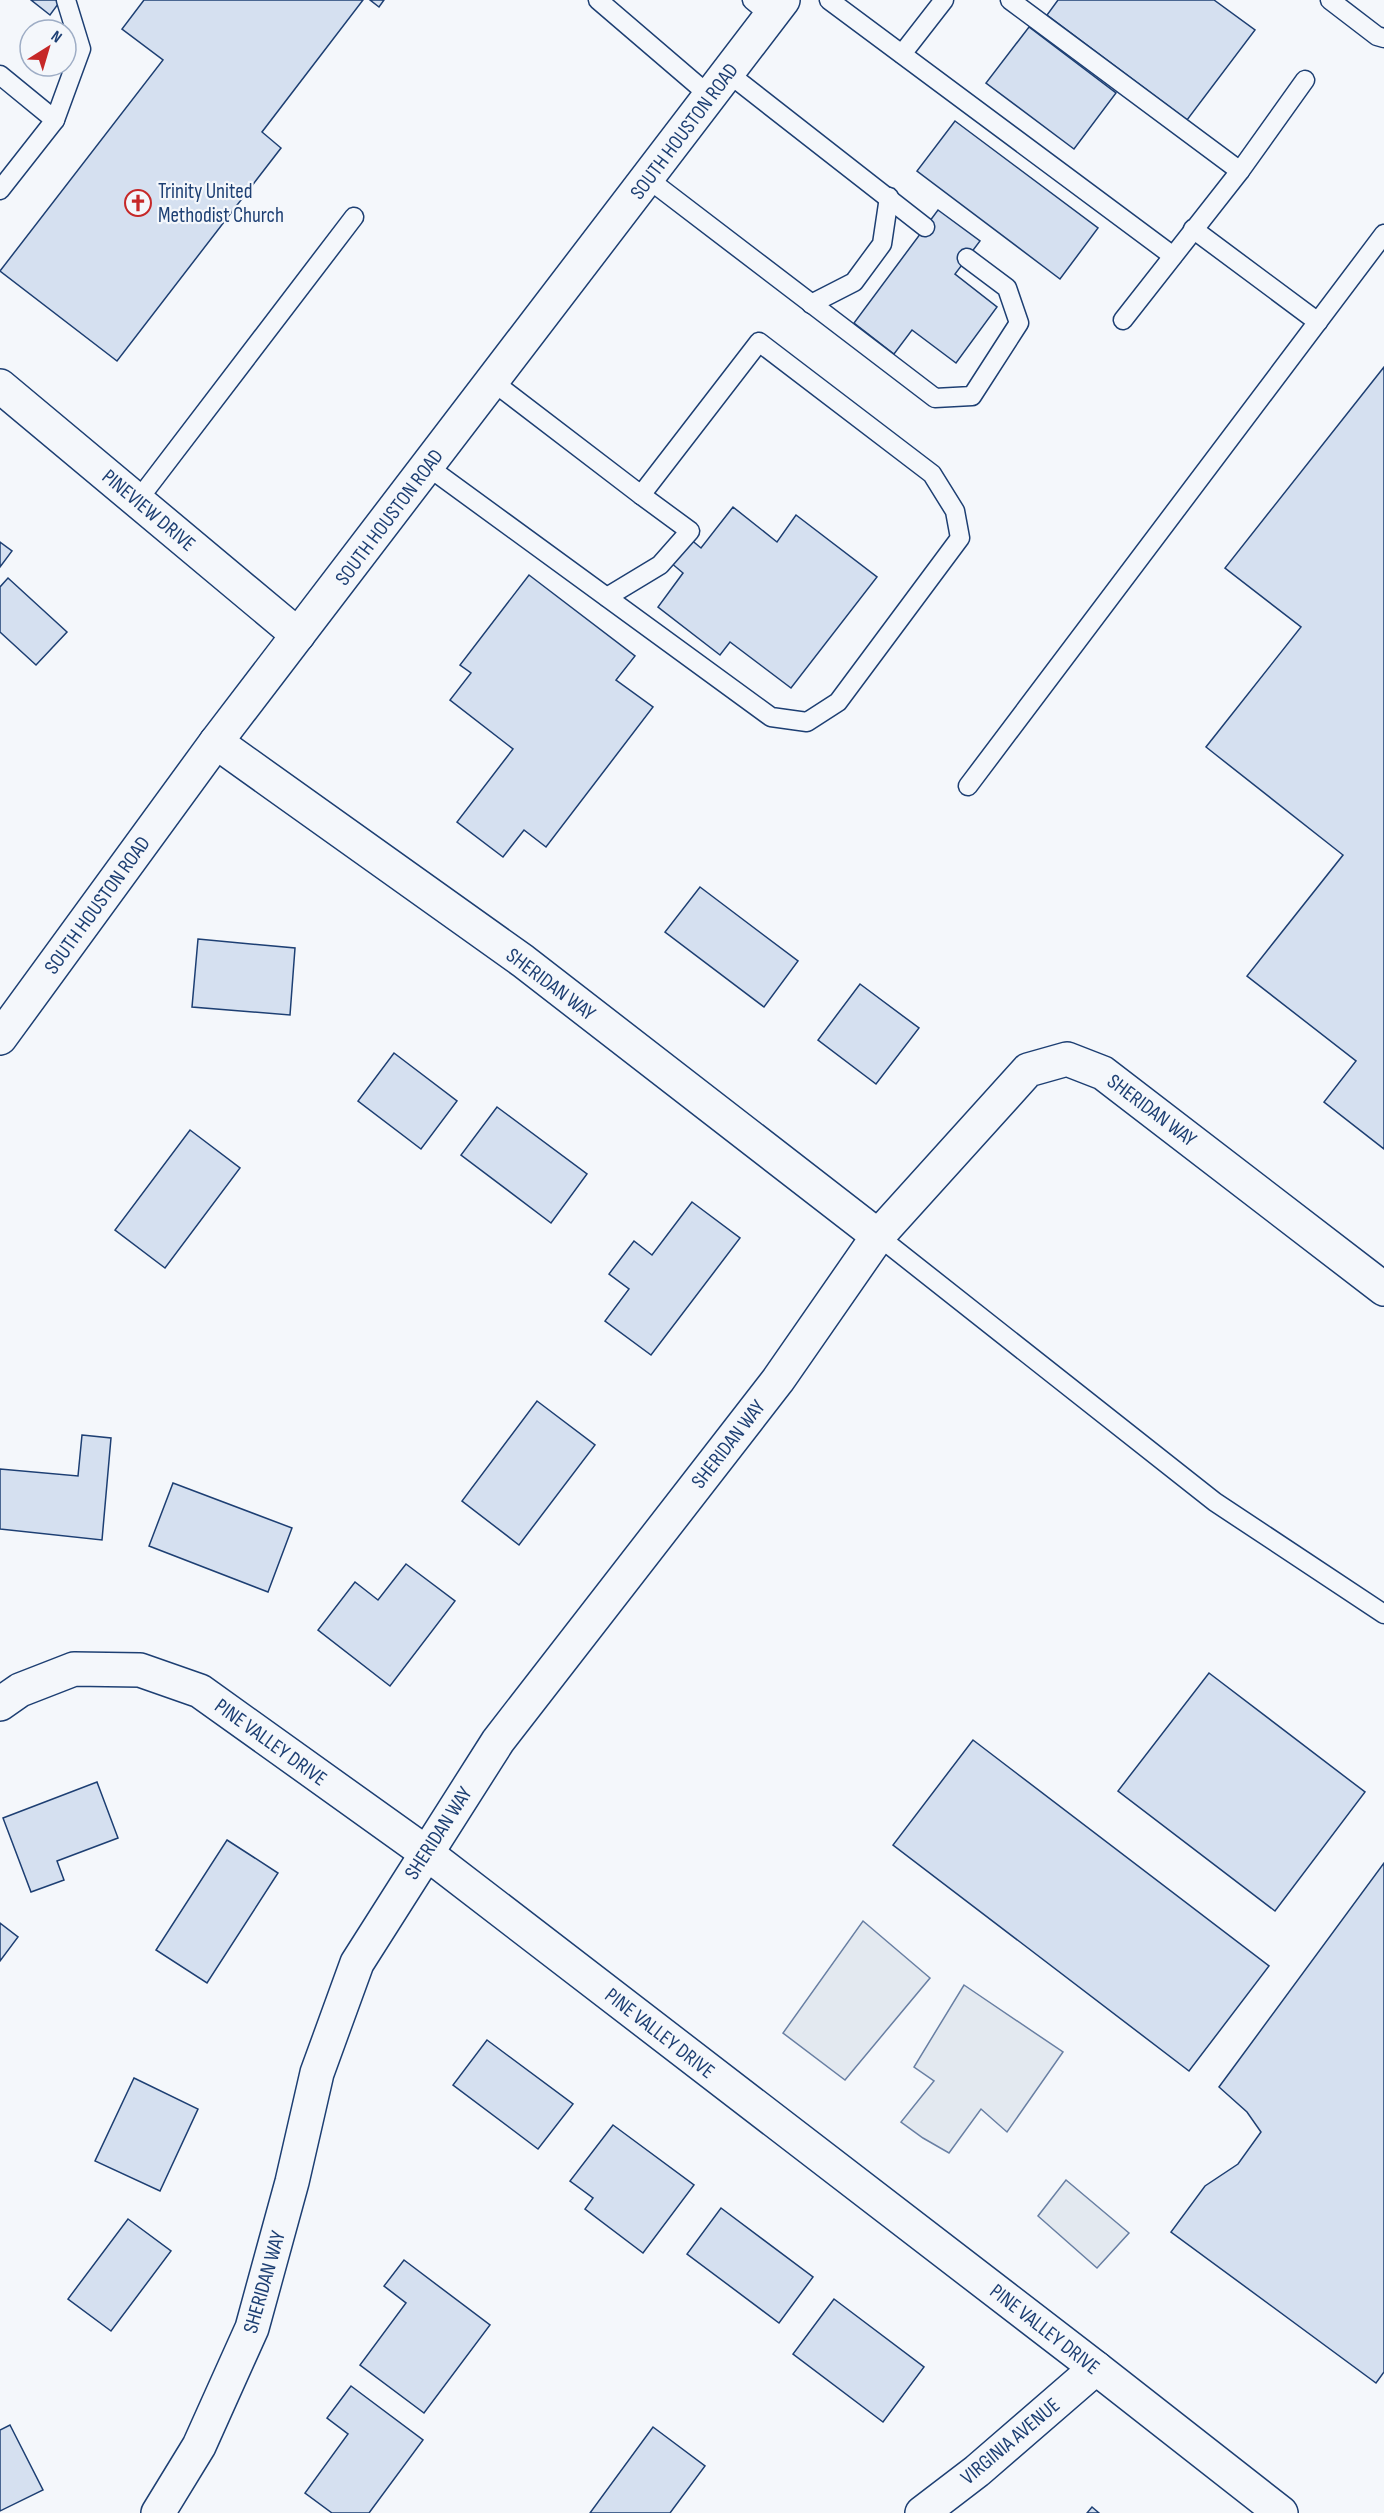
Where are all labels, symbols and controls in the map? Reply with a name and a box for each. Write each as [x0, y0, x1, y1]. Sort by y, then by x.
north arrow [18, 18, 78, 78]
text: N [47, 27, 65, 47]
street label: SOUTH HOUSTON ROAD [625, 58, 744, 204]
place label: Trinity United Methodist Church [158, 179, 284, 228]
church icon: Trinity United Methodist Church [123, 188, 153, 218]
street label: SOUTH HOUSTON ROAD [330, 444, 449, 590]
street label: PINEVIEW DRIVE [97, 464, 200, 557]
street label: SOUTH HOUSTON ROAD [39, 832, 156, 979]
street label: SHERIDAN WAY [501, 943, 600, 1026]
street label: SHERIDAN WAY [1102, 1069, 1201, 1152]
street label: SHERIDAN WAY [686, 1395, 771, 1494]
street label: PINE VALLEY DRIVE [210, 1693, 332, 1791]
street label: SHERIDAN WAY [399, 1782, 478, 1884]
street label: PINE VALLEY DRIVE [600, 1983, 720, 2084]
street label: SHERIDAN WAY [238, 2228, 291, 2336]
street label: PINE VALLEY DRIVE [985, 2279, 1105, 2380]
street label: VIRGINIA AVENUE [956, 2393, 1065, 2490]

